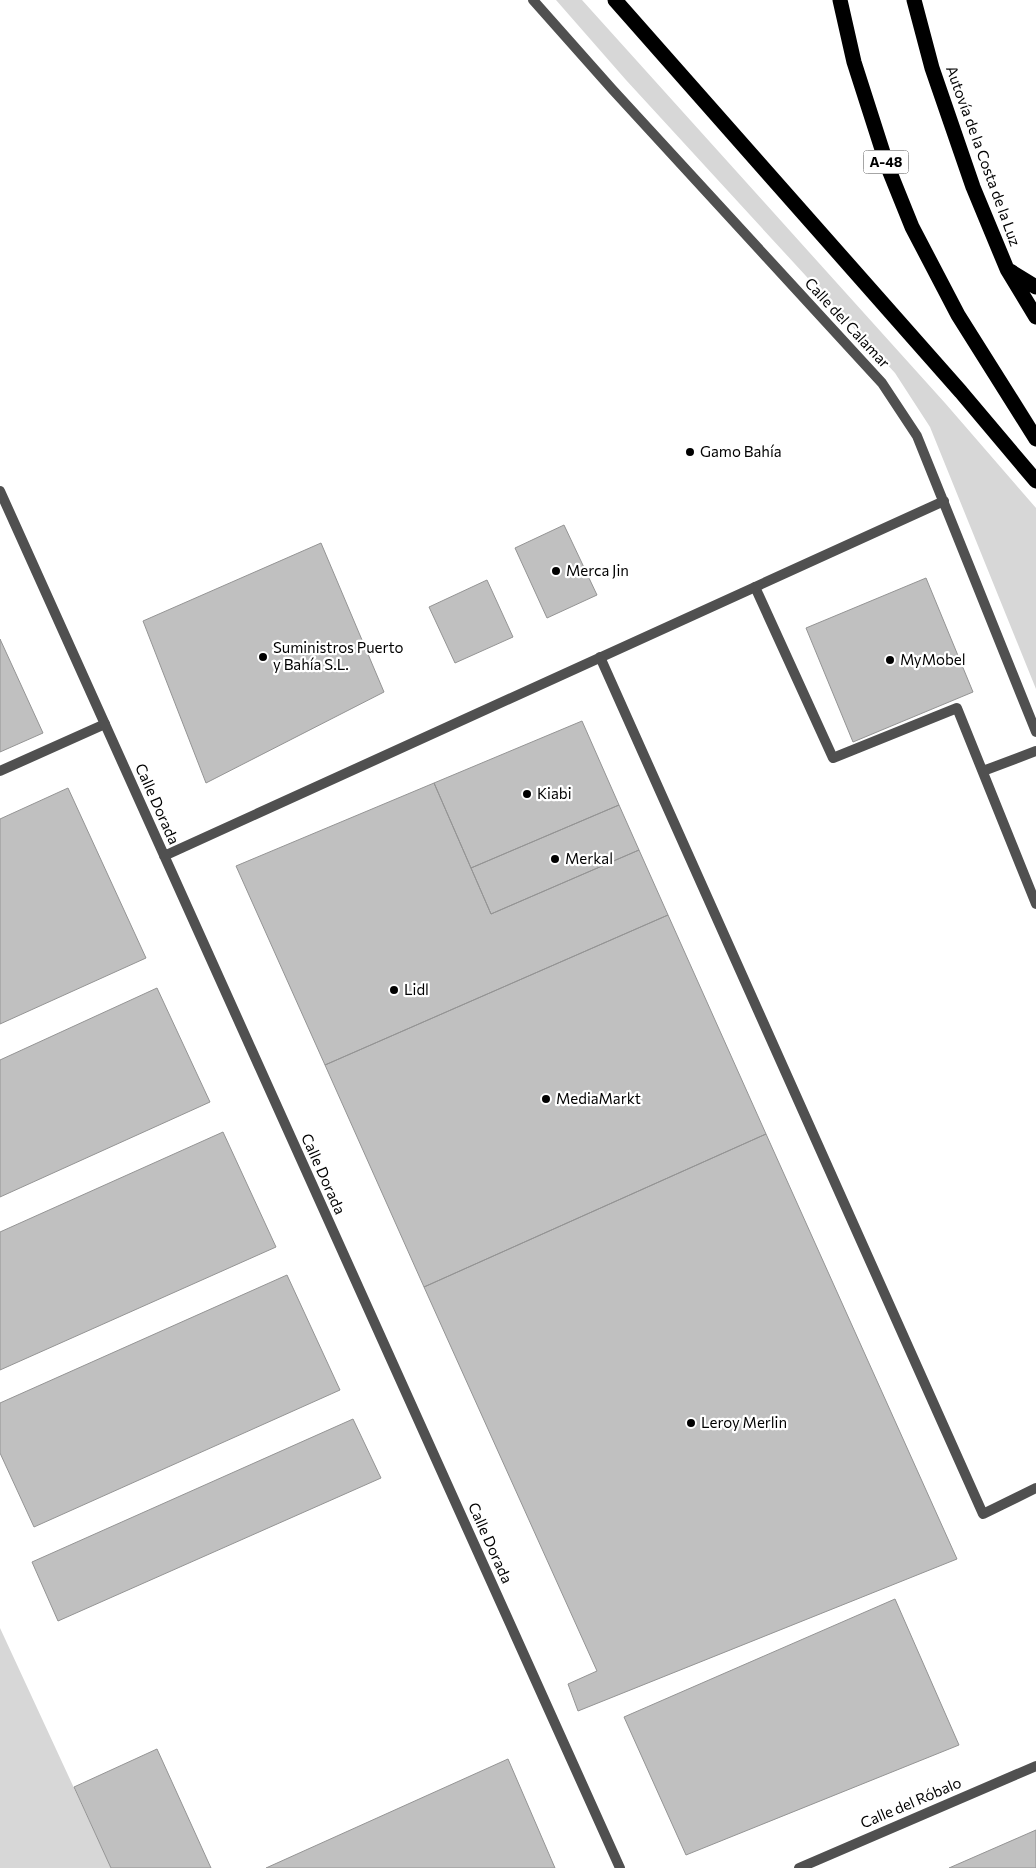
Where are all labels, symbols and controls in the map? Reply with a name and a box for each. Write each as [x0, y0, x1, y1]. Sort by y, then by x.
street label: Autovía de la Costa de la Luz [943, 63, 1025, 248]
road number: A-48 [864, 150, 908, 173]
street label: Calle del Calamar [801, 274, 894, 371]
place label: Gamo Bahía [700, 442, 782, 460]
marker: Gamo Bahía [684, 446, 696, 458]
place label: Merca Jin [566, 561, 629, 579]
marker: Merca Jin [550, 565, 562, 577]
place label: Suministros Puerto y Bahía S.L. [273, 638, 403, 673]
place label: MyMobel [900, 650, 966, 668]
marker: Suministros Puerto y Bahía S.L. [257, 651, 269, 663]
marker: MyMobel [884, 654, 896, 666]
street label: Calle Dorada [132, 760, 184, 847]
place label: Kiabi [537, 784, 572, 802]
marker: Kiabi [521, 788, 533, 800]
place label: Merkal [565, 849, 613, 867]
marker: Merkal [549, 853, 561, 865]
place label: Lidl [404, 980, 429, 998]
marker: Lidl [388, 984, 400, 996]
place label: MediaMarkt [556, 1089, 641, 1107]
marker: MediaMarkt [540, 1093, 552, 1105]
street label: Calle Dorada [298, 1130, 350, 1217]
place label: Leroy Merlin [701, 1413, 787, 1431]
marker: Leroy Merlin [685, 1417, 697, 1429]
street label: Calle Dorada [465, 1499, 517, 1586]
street label: Calle del Róbalo [857, 1773, 964, 1831]

